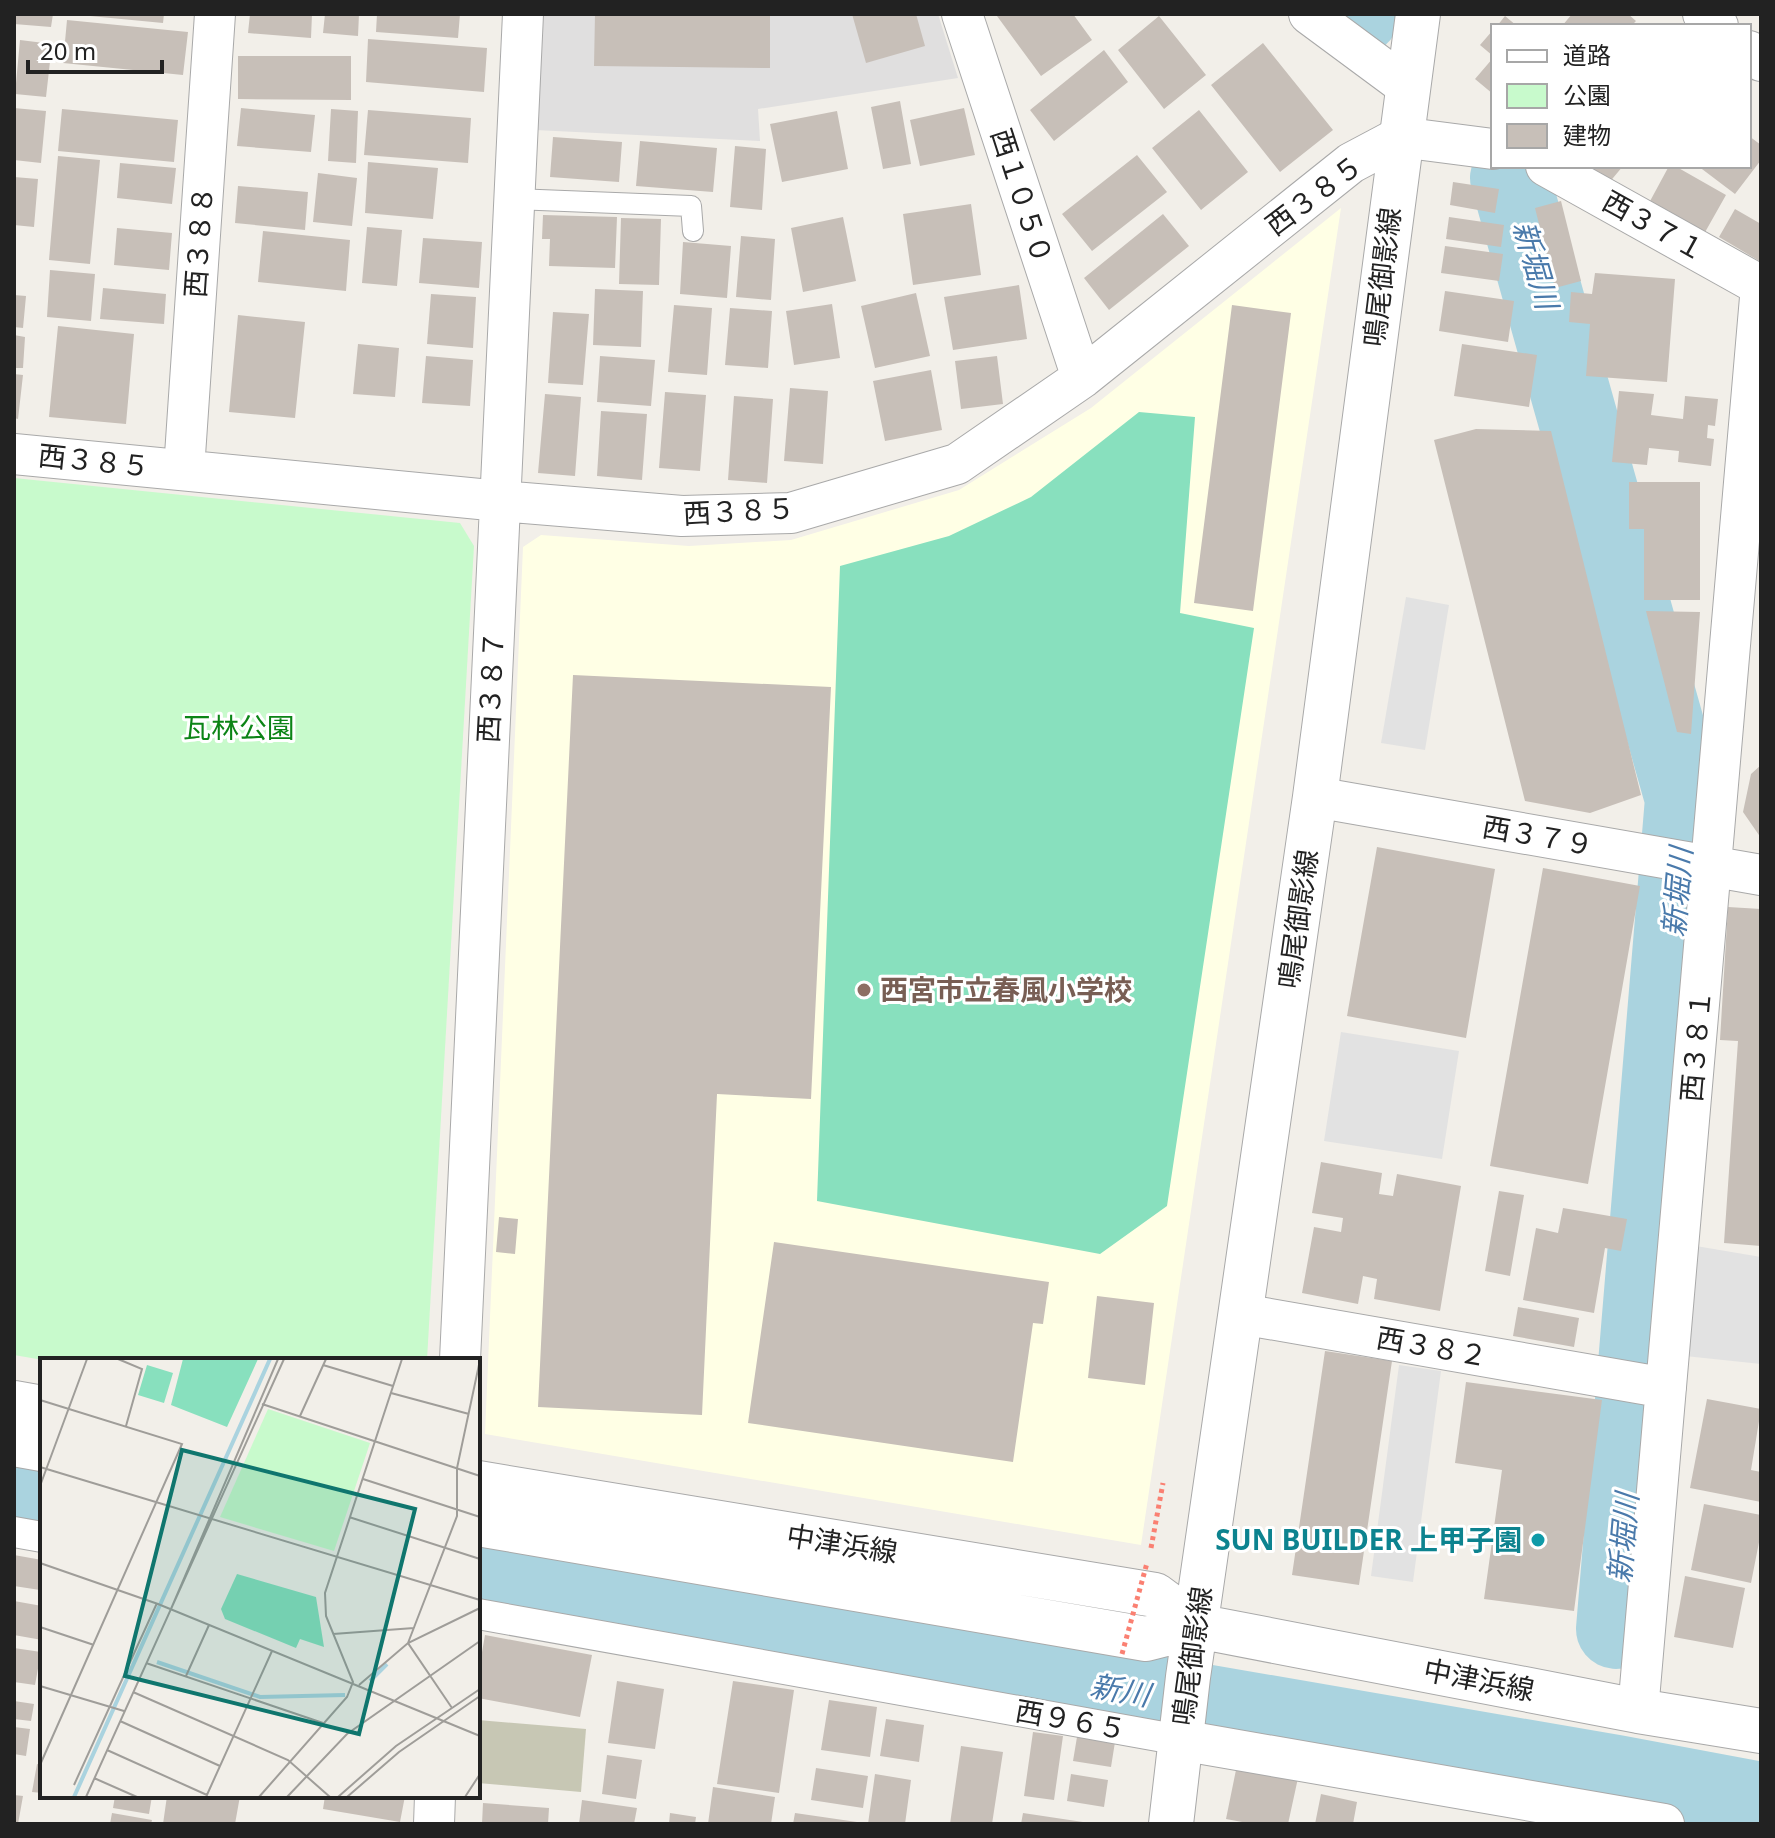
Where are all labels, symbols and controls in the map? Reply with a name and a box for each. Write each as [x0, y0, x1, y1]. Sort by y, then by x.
scale bar [28, 24, 162, 74]
legend [1491, 24, 1751, 168]
text: 20 m [40, 34, 96, 67]
text: 道路 [1563, 38, 1611, 71]
text: 公園 [1563, 78, 1611, 111]
text: 建物 [1563, 118, 1611, 151]
street label: 西１０５０ [983, 123, 1063, 268]
street label: 西３８５ [1257, 145, 1370, 243]
street label: 西３７１ [1596, 181, 1713, 269]
street label: 西３８８ [175, 185, 221, 299]
street label: 鳴尾御影線 [1354, 205, 1408, 349]
water label: 新堀川 [1504, 216, 1569, 316]
street label: 西３８５ [36, 435, 152, 485]
street label: 西３８５ [682, 488, 796, 532]
street label: 西３８７ [468, 630, 512, 744]
park label: 瓦林公園 [183, 708, 295, 746]
street label: 西３７９ [1480, 807, 1597, 863]
water label: 新堀川 [1652, 842, 1701, 938]
street label: 鳴尾御影線 [1268, 847, 1326, 991]
place label: 西宮市立春風小学校 [880, 970, 1132, 1008]
marker: 西宮市立春風小学校 [855, 981, 873, 999]
street label: 西３８１ [1671, 988, 1719, 1103]
street label: 西３８２ [1374, 1318, 1491, 1374]
inset map [40, 1358, 480, 1798]
water label: 新堀川 [1598, 1488, 1647, 1584]
street label: 中津浜線 [784, 1515, 900, 1571]
place label: SUN BUILDER 上甲子園 [1215, 1520, 1522, 1558]
marker: SUN BUILDER 上甲子園 [1529, 1531, 1547, 1549]
street label: 鳴尾御影線 [1162, 1584, 1220, 1728]
street label: 中津浜線 [1421, 1650, 1538, 1708]
water label: 新川 [1087, 1664, 1156, 1715]
street label: 西９６５ [1013, 1691, 1130, 1747]

